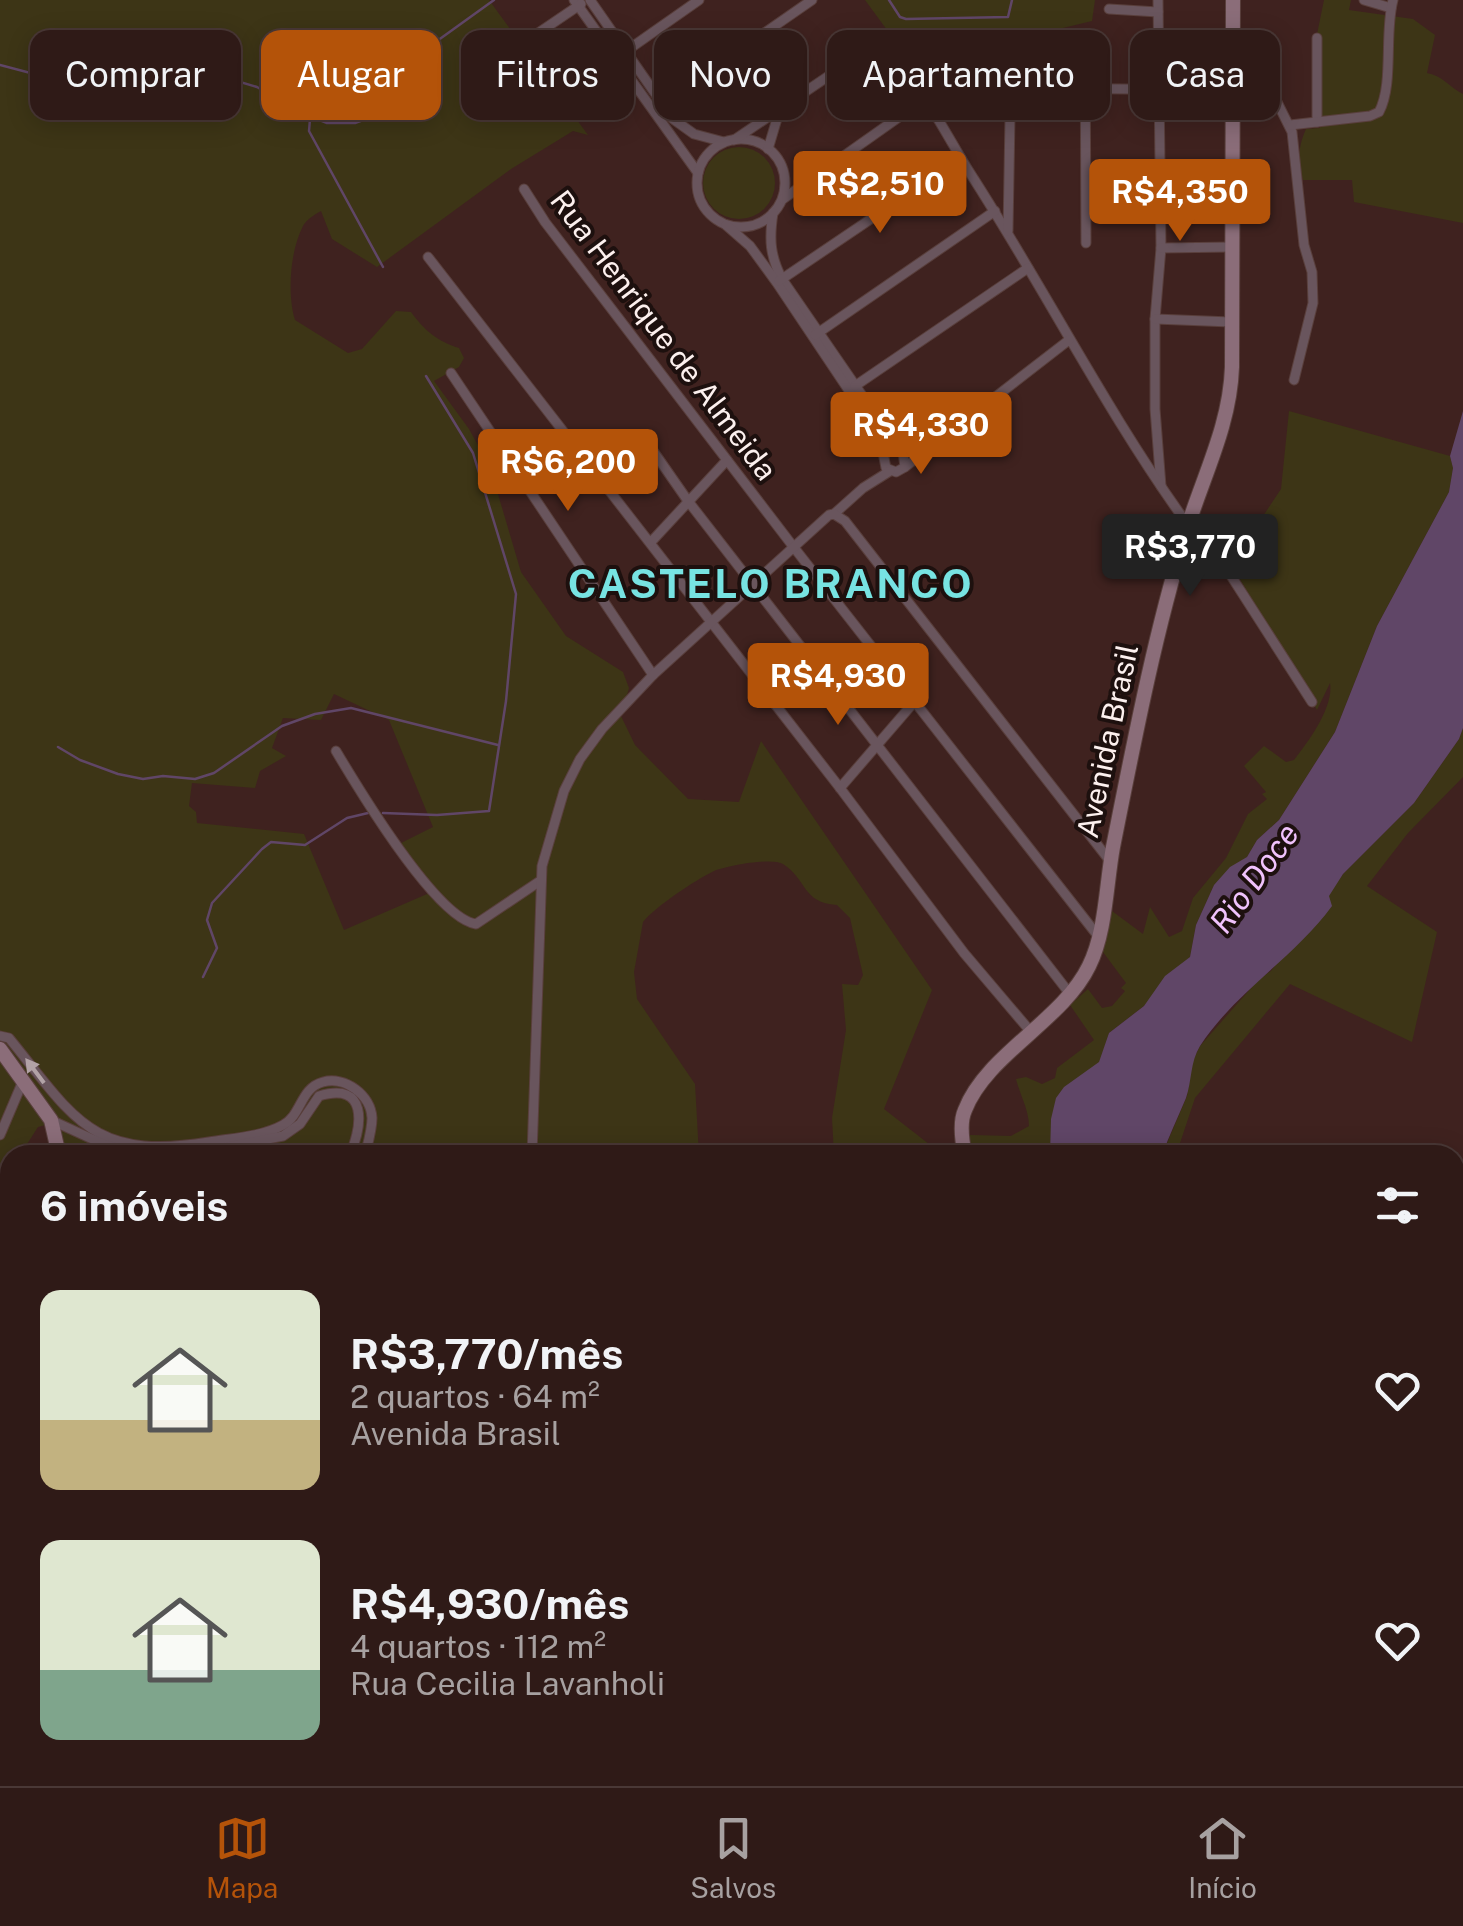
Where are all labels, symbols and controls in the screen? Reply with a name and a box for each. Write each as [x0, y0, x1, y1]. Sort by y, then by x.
chip: Comprar [30, 30, 241, 120]
chip: Alugar [261, 30, 441, 120]
chip: Filtros [461, 30, 634, 120]
chip: Novo [654, 30, 807, 120]
chip: Apartamento [827, 30, 1110, 120]
chip: Casa [1130, 30, 1280, 120]
pin: R$2,510 [788, 151, 972, 236]
pin: R$4,350 [1088, 159, 1272, 244]
text: R$2,510 [815, 165, 945, 202]
text: R$4,350 [1111, 173, 1249, 210]
street label: Rua Henrique de Almeida [543, 183, 785, 487]
pin: R$4,330 [829, 392, 1013, 477]
text: R$4,330 [853, 406, 989, 443]
pin: R$6,200 [476, 429, 660, 514]
text: R$6,200 [500, 443, 636, 480]
pin: R$3,770 [1098, 514, 1282, 599]
text: R$3,770 [1124, 528, 1256, 565]
district label: CASTELO BRANCO [568, 560, 974, 607]
street label: Avenida Brasil [1069, 641, 1145, 841]
pin: R$4,930 [746, 643, 930, 728]
text: R$4,930 [770, 657, 906, 694]
water label: Rio Doce [1202, 816, 1306, 940]
one-way arrow [25, 1058, 45, 1084]
icon: filters [1370, 1178, 1425, 1233]
text: 6 imóveis [40, 1181, 228, 1230]
text: R$3,770/mês [350, 1329, 623, 1378]
icon: home [120, 1330, 240, 1450]
icon: heart [1370, 1363, 1425, 1418]
text: 2 quartos · 64 m² [350, 1378, 600, 1415]
text: Avenida Brasil [350, 1415, 561, 1452]
text: R$4,930/mês [350, 1579, 629, 1628]
icon: home [120, 1580, 240, 1700]
icon: heart [1370, 1613, 1425, 1668]
text: 4 quartos · 112 m² [350, 1628, 606, 1665]
text: Rua Cecilia Lavanholi [350, 1665, 665, 1702]
tab: Mapa [206, 1811, 278, 1904]
tab: Salvos [690, 1811, 776, 1904]
tab: Início [1188, 1811, 1257, 1904]

